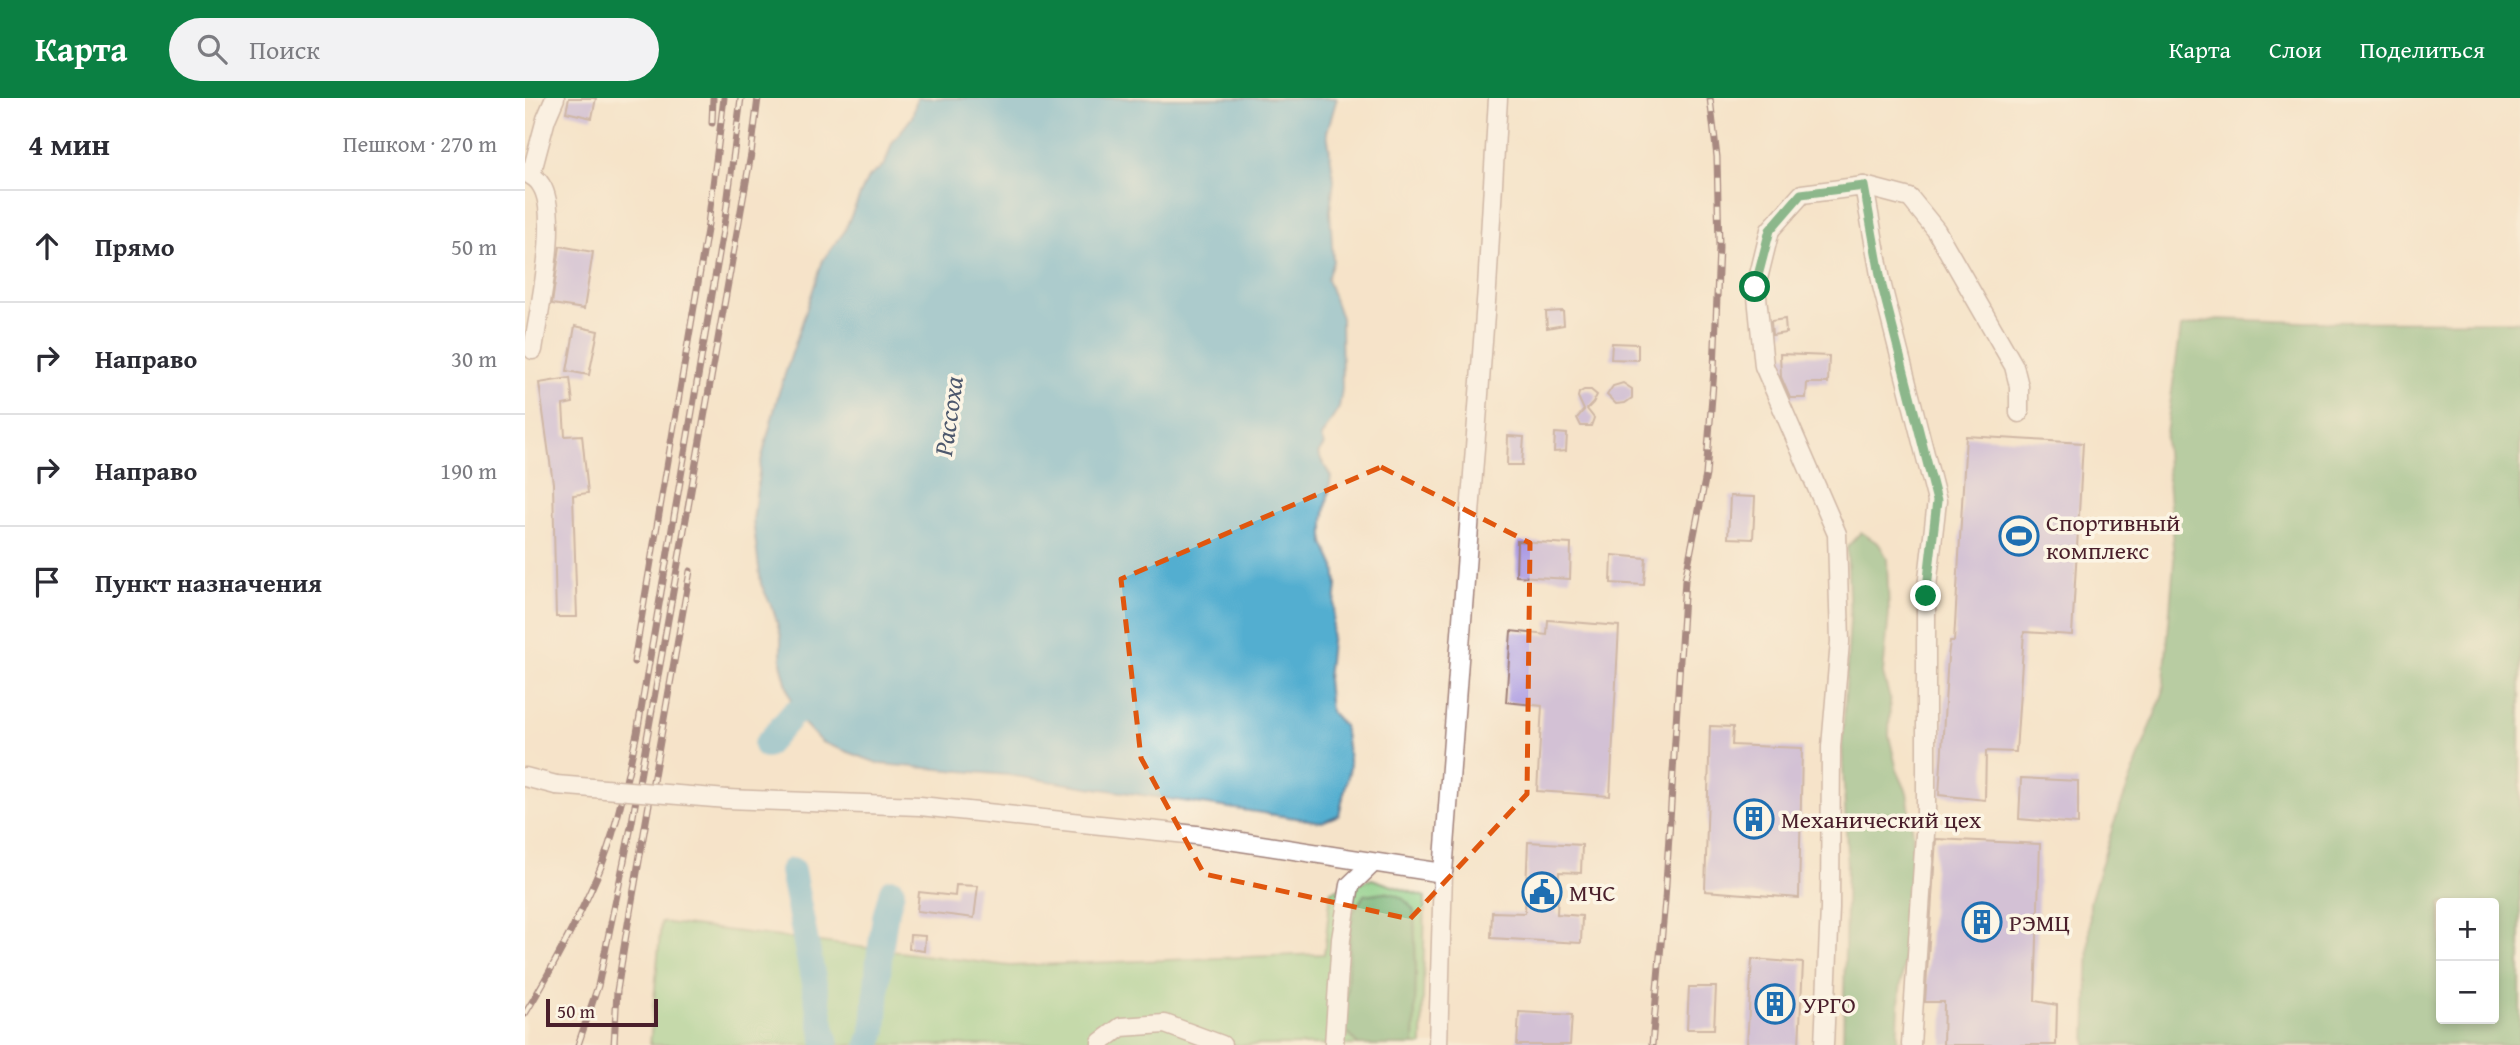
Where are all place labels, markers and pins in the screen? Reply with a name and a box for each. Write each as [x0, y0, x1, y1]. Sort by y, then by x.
place label: Спортивный комплекс [2046, 505, 2180, 568]
sports icon: Спортивный комплекс [1998, 515, 2040, 557]
building icon: Механический цех [1733, 798, 1775, 840]
place label: Механический цех [1781, 802, 1982, 837]
public building icon: МЧС [1521, 871, 1563, 913]
place label: МЧС [1569, 875, 1616, 910]
building icon: РЭМЦ [1961, 901, 2003, 943]
place label: РЭМЦ [2009, 905, 2070, 940]
building icon: УРГО [1754, 983, 1796, 1025]
place label: УРГО [1802, 987, 1856, 1022]

